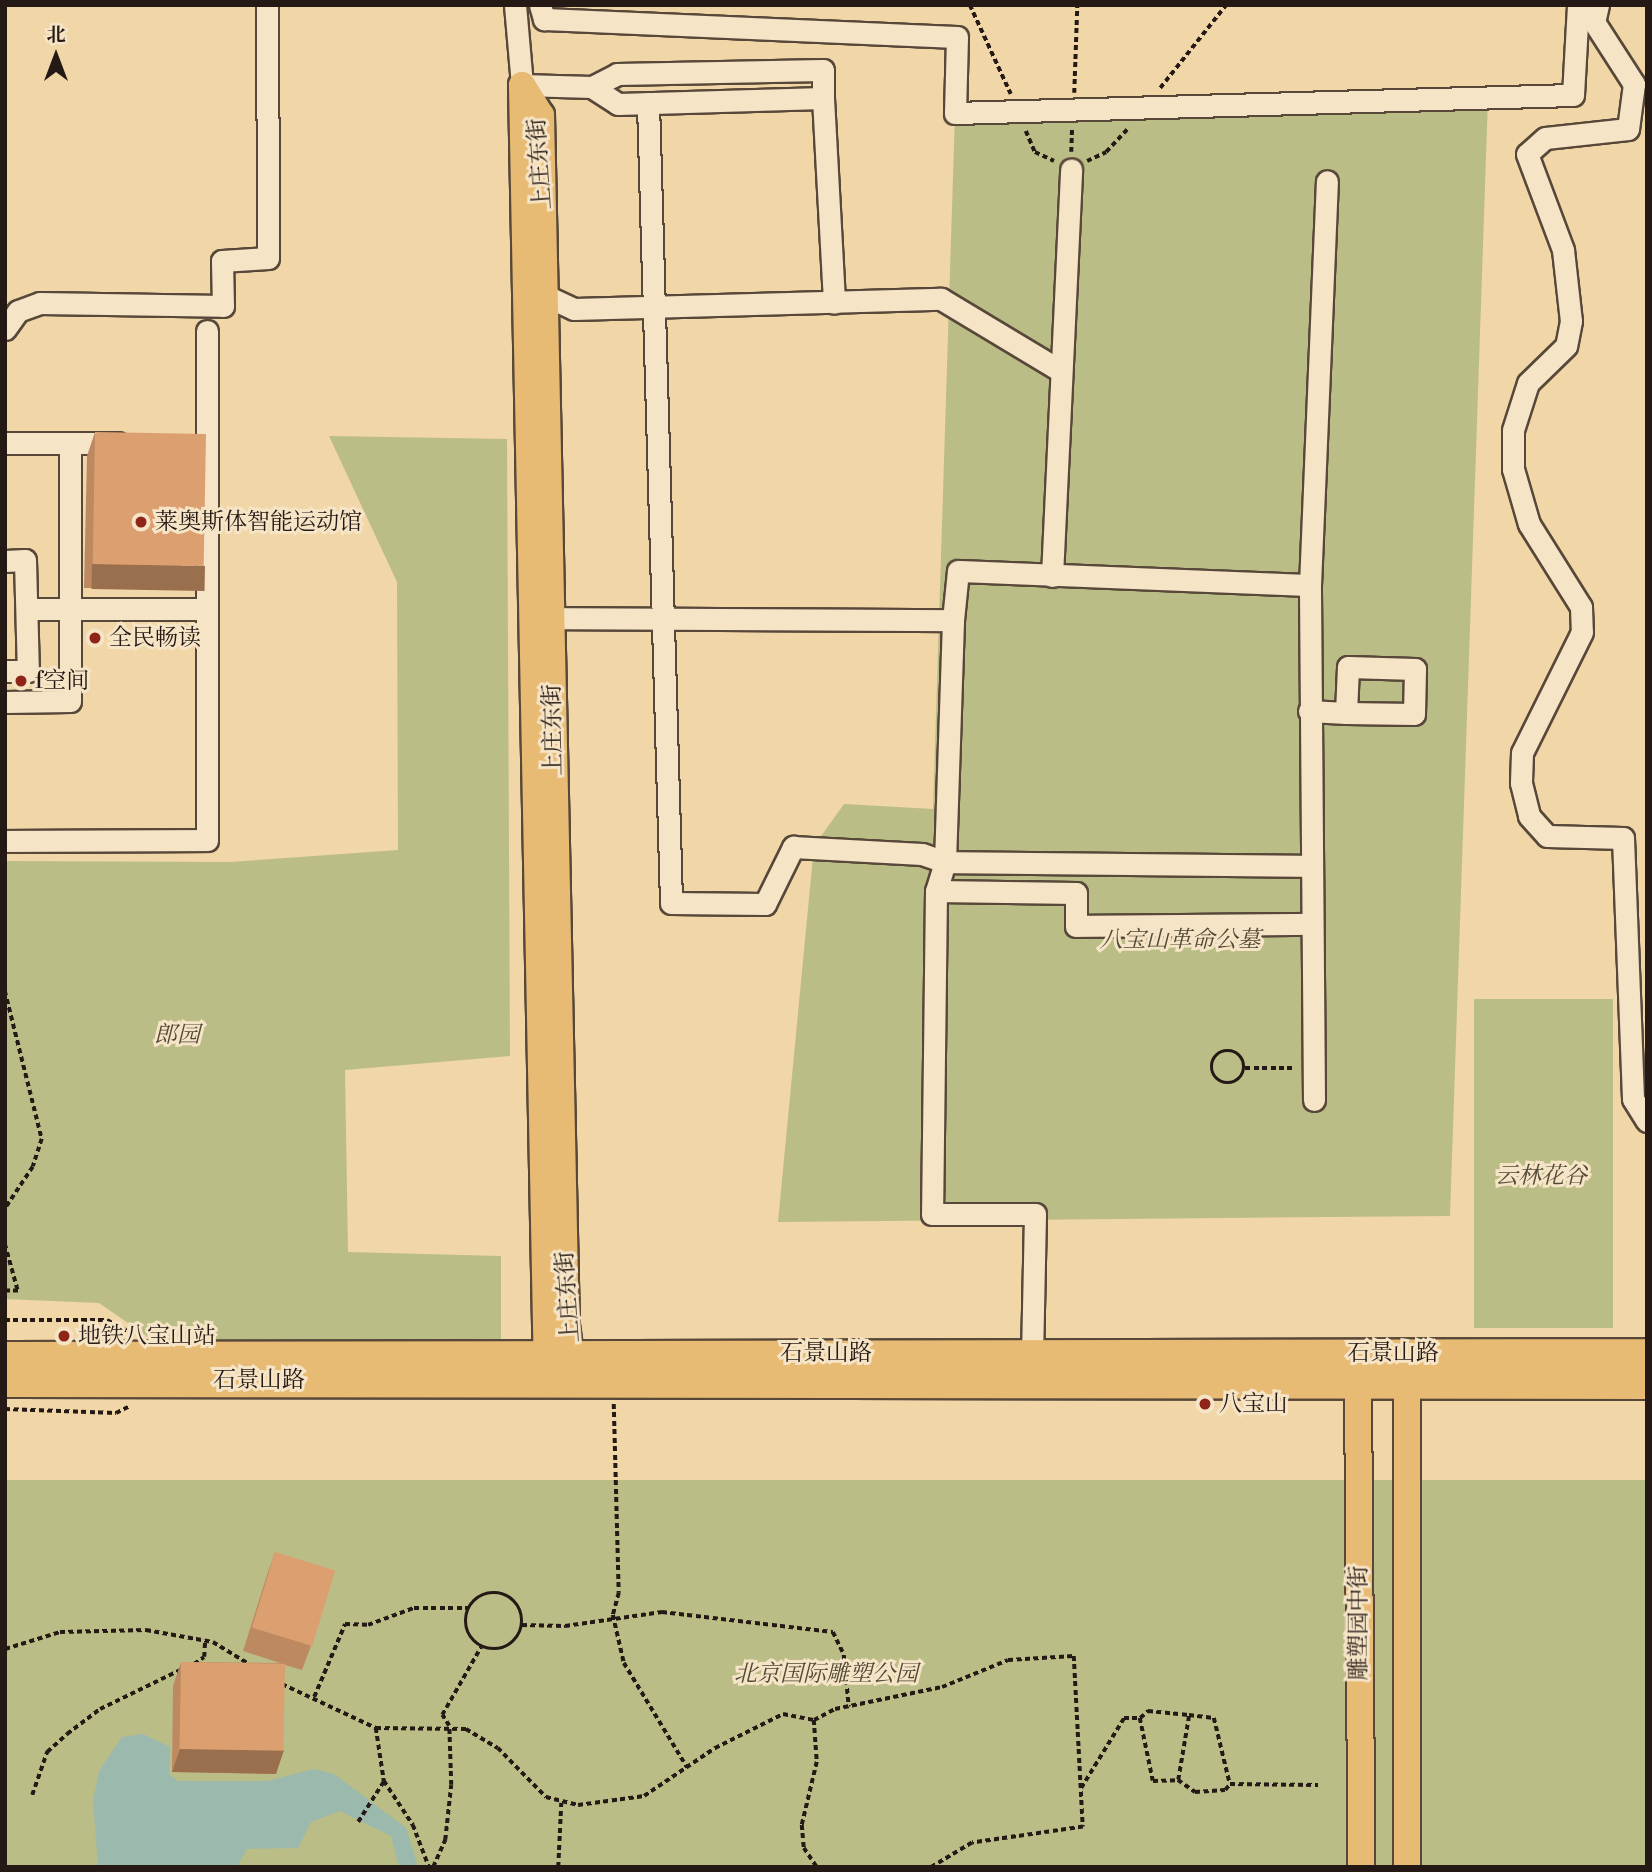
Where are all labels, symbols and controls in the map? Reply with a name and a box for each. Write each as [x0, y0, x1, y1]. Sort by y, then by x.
north arrow [21, 21, 91, 91]
text: 北 [46, 23, 66, 47]
street label: 上庄东街 [523, 117, 557, 211]
place label: 莱奥斯体智能运动馆 [155, 508, 362, 536]
marker: 莱奥斯体智能运动馆 [133, 514, 149, 530]
place label: 全民畅读 [109, 624, 201, 652]
marker: 全民畅读 [87, 630, 103, 646]
place label: f空间 [35, 667, 89, 695]
marker: f空间 [13, 673, 29, 689]
street label: 上庄东街 [538, 684, 568, 776]
park label: 八宝山革命公墓 [1100, 926, 1260, 954]
park label: 郎园 [154, 1021, 200, 1049]
park label: 云林花谷 [1495, 1162, 1587, 1190]
street label: 上庄东街 [551, 1250, 585, 1344]
place label: 地铁八宝山站 [78, 1322, 216, 1350]
marker: 地铁八宝山站 [56, 1328, 72, 1344]
street label: 石景山路 [780, 1339, 872, 1367]
street label: 石景山路 [1347, 1339, 1439, 1367]
street label: 石景山路 [213, 1366, 305, 1394]
place label: 八宝山 [1219, 1390, 1288, 1418]
marker: 八宝山 [1197, 1396, 1213, 1412]
street label: 雕塑园中街 [1345, 1566, 1373, 1680]
park label: 北京国际雕塑公园 [734, 1660, 918, 1688]

